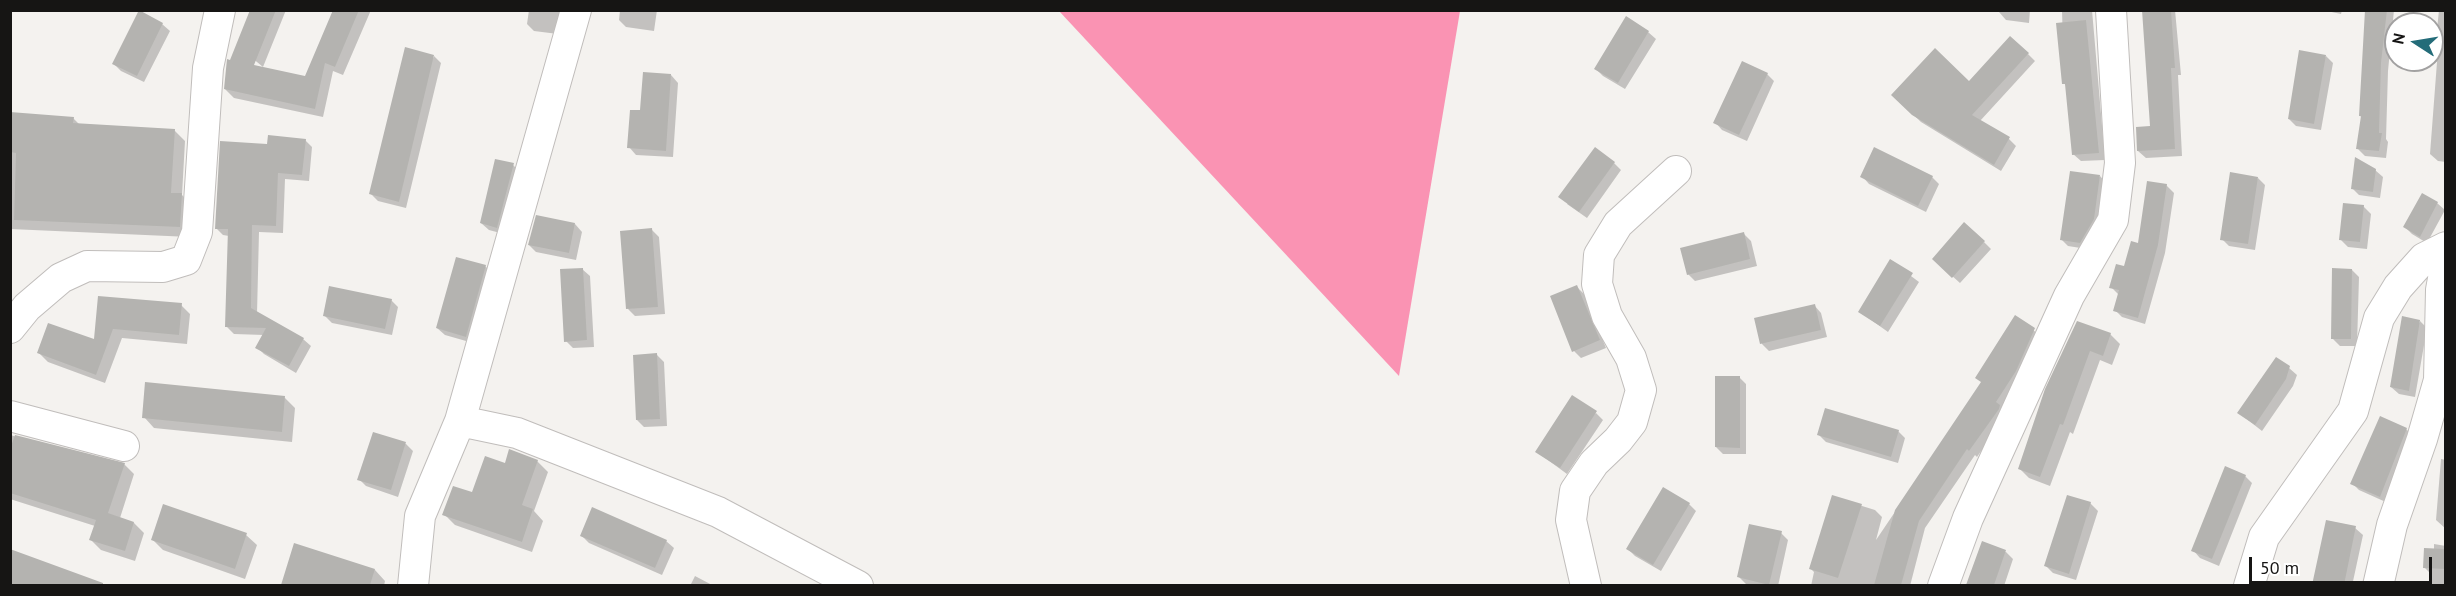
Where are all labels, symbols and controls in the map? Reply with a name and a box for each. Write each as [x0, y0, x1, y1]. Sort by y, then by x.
north arrow [2384, 12, 2444, 72]
text: N [2387, 31, 2409, 46]
scale bar [2252, 545, 2435, 583]
text: 50 m [2260, 556, 2299, 579]

